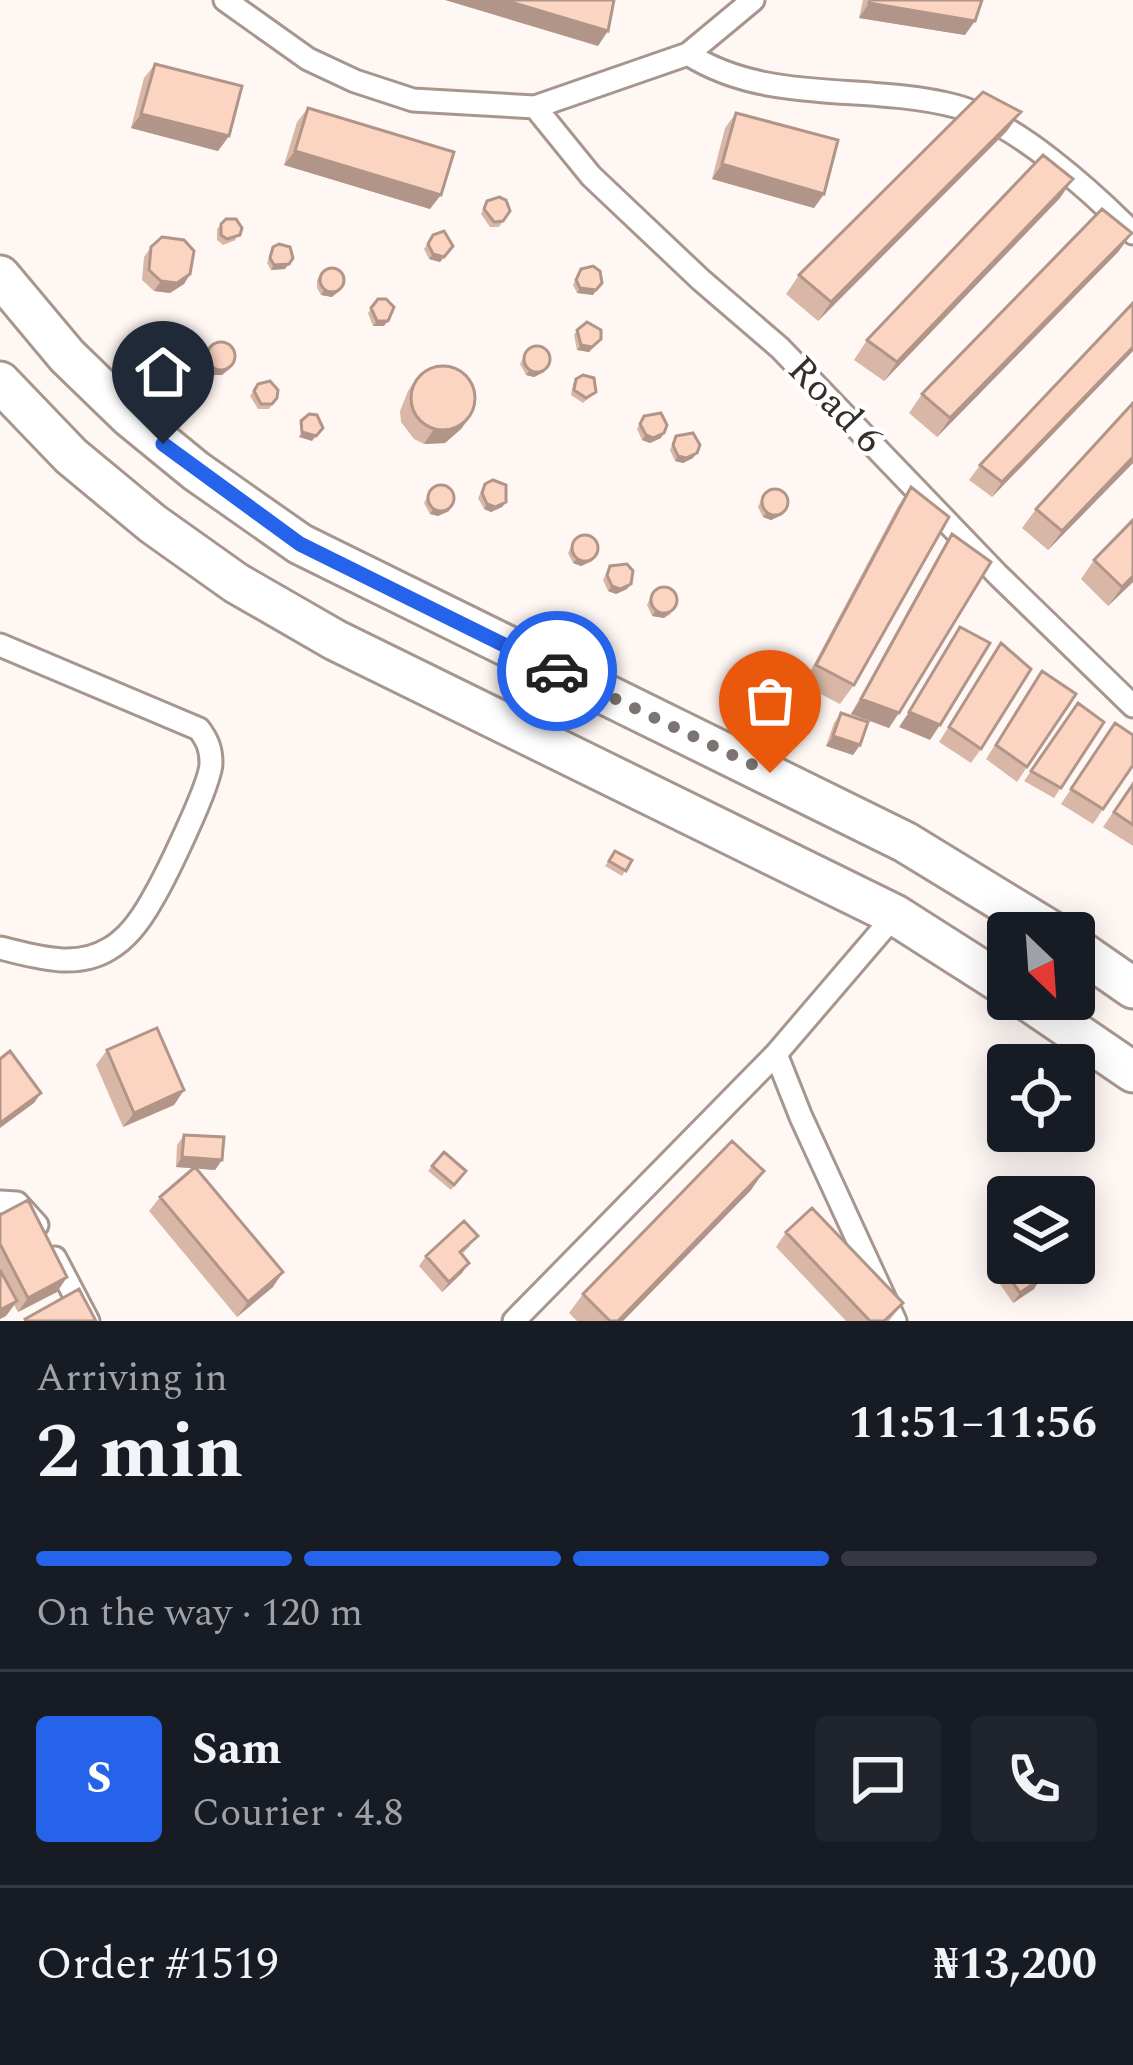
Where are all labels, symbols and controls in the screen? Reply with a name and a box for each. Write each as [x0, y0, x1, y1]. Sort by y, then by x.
pin [112, 321, 214, 444]
icon: home [130, 339, 196, 405]
street label: Road 6 [773, 342, 897, 468]
courier [497, 611, 617, 731]
icon: car [524, 638, 590, 704]
pin [719, 650, 821, 773]
icon: bag [737, 668, 803, 734]
north arrow [987, 912, 1095, 1020]
map controls [987, 912, 1095, 1284]
button: locate [987, 1044, 1095, 1152]
button: layers [987, 1176, 1095, 1284]
text: Arriving in [36, 1349, 228, 1408]
text: 11:51–11:56 [848, 1389, 1097, 1458]
text: 2 min [36, 1393, 244, 1512]
text: On the way · 120 m [36, 1584, 363, 1643]
text: Sam [192, 1715, 282, 1784]
button: chat [815, 1716, 941, 1842]
button: phone [971, 1716, 1097, 1842]
text: S [86, 1744, 112, 1813]
text: Courier · 4.8 [192, 1784, 403, 1843]
text: Order #1519 [36, 1930, 279, 1999]
text: ₦13,200 [933, 1930, 1097, 1999]

